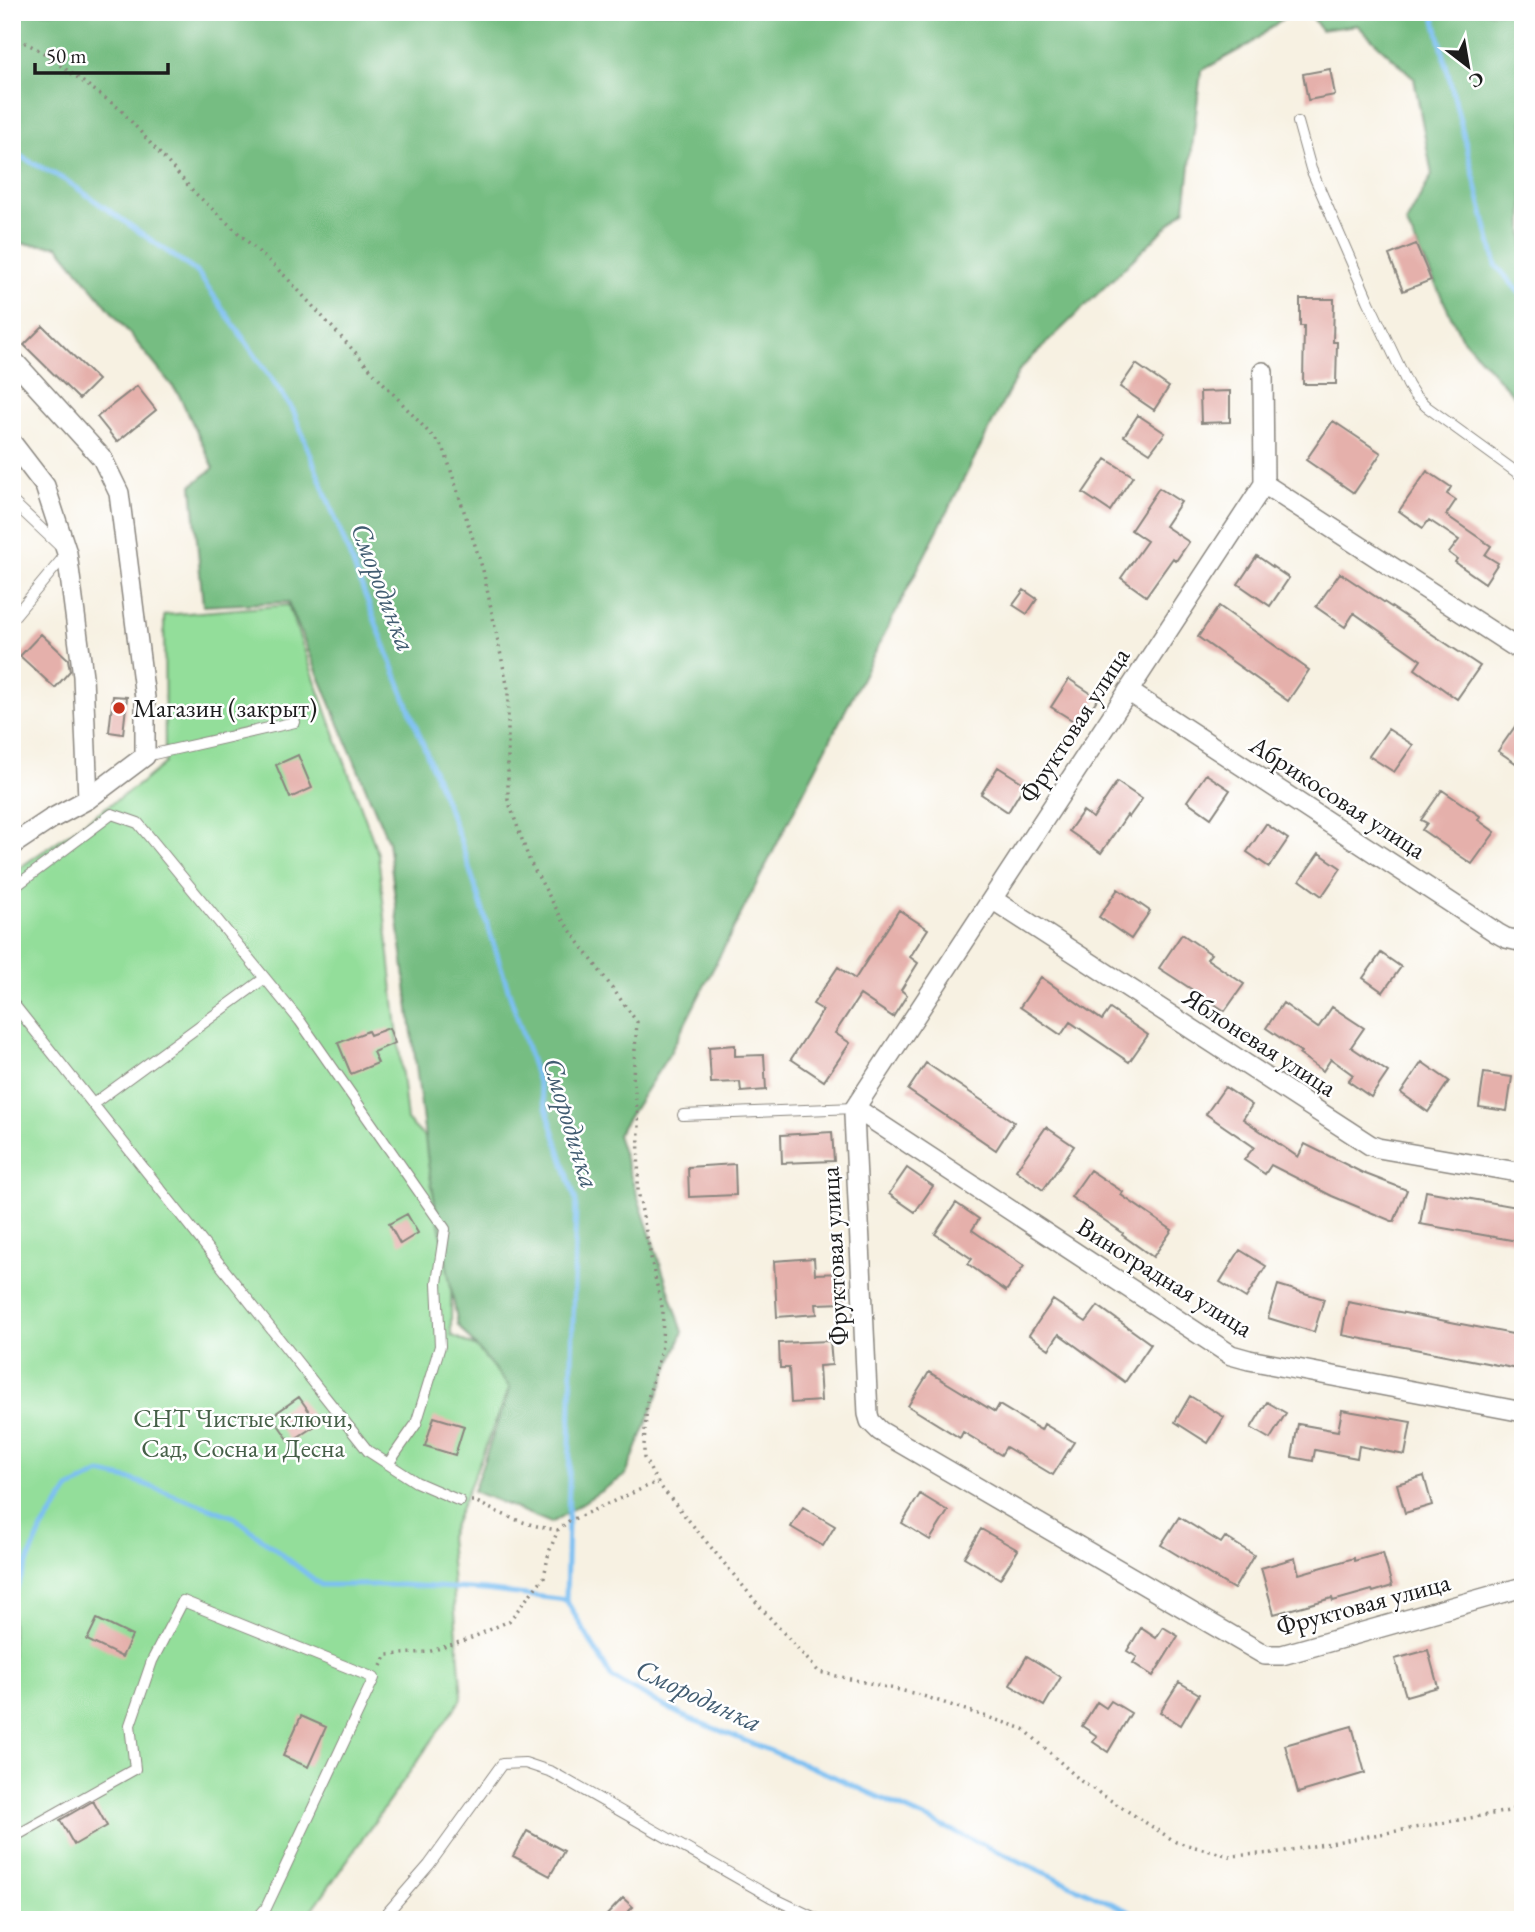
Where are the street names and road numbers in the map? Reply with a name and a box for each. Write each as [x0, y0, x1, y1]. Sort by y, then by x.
street label: Фруктовая улица [1011, 640, 1137, 809]
street label: Абрикосовая улица [1243, 727, 1433, 867]
street label: Яблоневая улица [1176, 979, 1344, 1105]
street label: Фруктовая улица [812, 1165, 856, 1346]
street label: Виноградная улица [1071, 1209, 1260, 1345]
street label: Фруктовая улица [1272, 1564, 1454, 1644]

